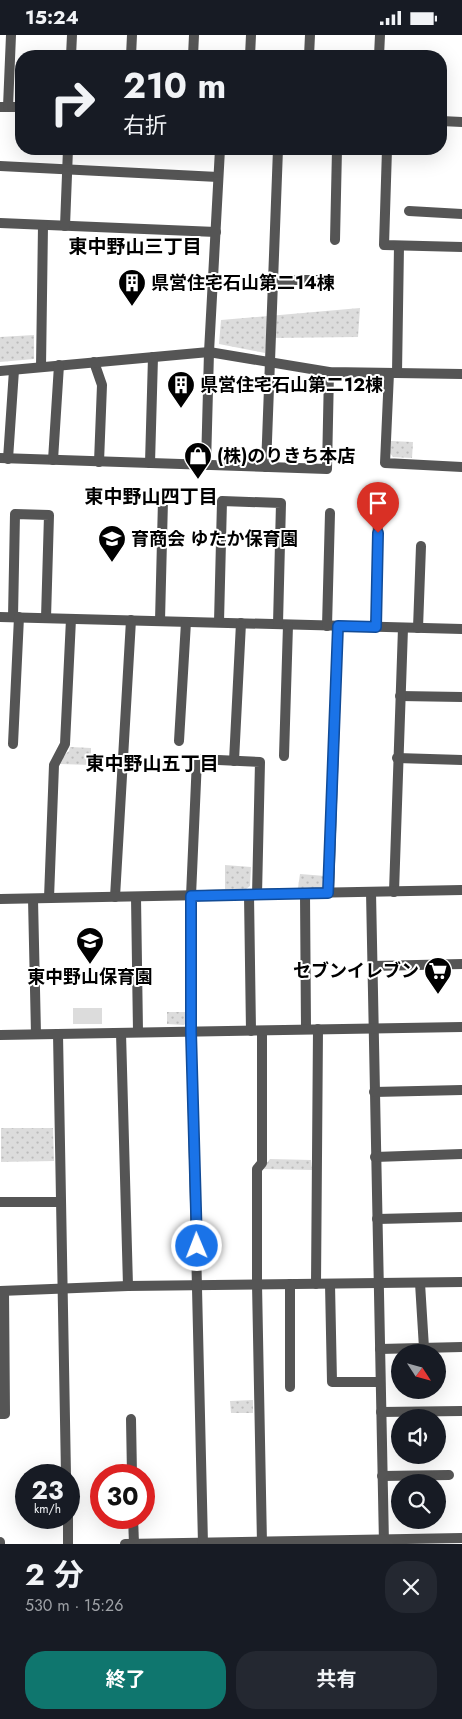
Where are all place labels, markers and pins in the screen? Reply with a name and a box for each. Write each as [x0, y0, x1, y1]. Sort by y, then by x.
building icon: 県営住宅石山第二14棟 [117, 268, 147, 307]
place label: 県営住宅石山第二14棟 [151, 270, 335, 296]
building icon: 県営住宅石山第二12棟 [166, 370, 196, 409]
place label: 県営住宅石山第二12棟 [200, 372, 383, 398]
shop icon: (株)のりきち本店 [183, 441, 213, 480]
place label: (株)のりきち本店 [217, 443, 355, 469]
pin [357, 482, 399, 533]
school or university icon: 育商会 ゆたか保育園 [97, 524, 127, 563]
place label: 育商会 ゆたか保育園 [131, 526, 298, 552]
school or university icon: 東中野山保育園 [75, 926, 105, 965]
supermarket icon: セブンイレブン [423, 956, 453, 995]
place label: セブンイレブン [293, 958, 419, 984]
place label: 東中野山保育園 [27, 964, 153, 990]

